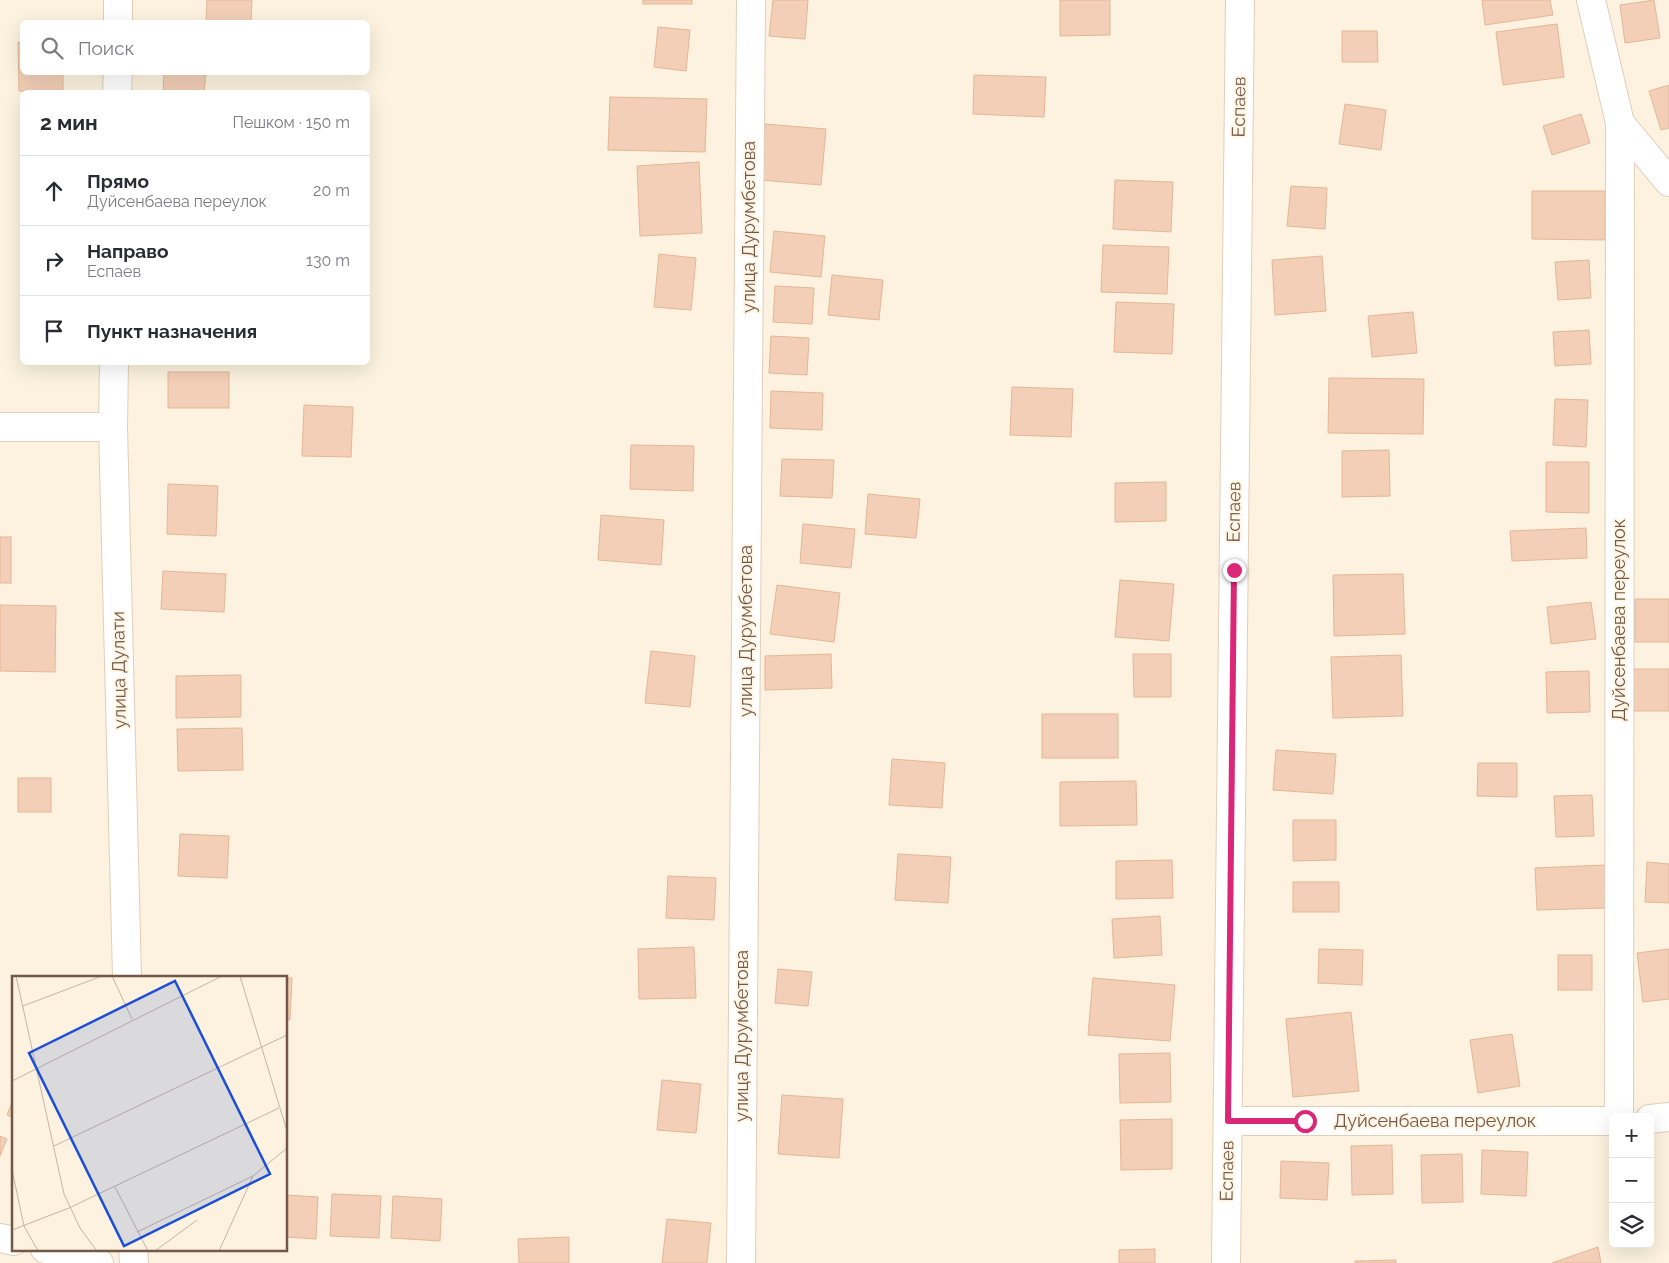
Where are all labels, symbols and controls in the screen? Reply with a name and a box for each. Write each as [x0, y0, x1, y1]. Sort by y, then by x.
search box [20, 20, 370, 75]
icon: search [38, 34, 66, 62]
text: Поиск [78, 37, 134, 59]
street label: Еспаев [1227, 76, 1250, 138]
text: 2 мин [40, 110, 98, 135]
text: Пешком · 150 m [232, 113, 350, 132]
street label: улица Дурумбетова [738, 141, 759, 313]
text: Прямо [87, 170, 149, 192]
icon: ahead [40, 177, 68, 205]
text: 20 m [313, 181, 350, 200]
text: Дуйсенбаева переулок [87, 192, 267, 211]
text: Направо [87, 240, 168, 262]
icon: right [40, 247, 68, 275]
text: 130 m [306, 251, 350, 270]
text: Еспаев [87, 262, 141, 281]
icon: arrive [40, 317, 68, 345]
text: Пункт назначения [87, 320, 257, 342]
street label: Еспаев [1222, 481, 1245, 543]
street label: Дуйсенбаева переулок [1608, 519, 1629, 721]
street label: улица Дурумбетова [735, 545, 756, 717]
route end [1223, 559, 1246, 582]
street label: улица Дулати [107, 611, 130, 729]
street label: улица Дурумбетова [731, 950, 752, 1122]
inset map [12, 976, 288, 1250]
route start [1294, 1110, 1317, 1133]
street label: Дуйсенбаева переулок [1334, 1110, 1536, 1131]
map controls [1609, 1113, 1654, 1248]
button: + [1609, 1113, 1654, 1158]
street label: Еспаев [1215, 1140, 1238, 1202]
button: − [1609, 1158, 1654, 1203]
button: layers [1609, 1203, 1654, 1248]

